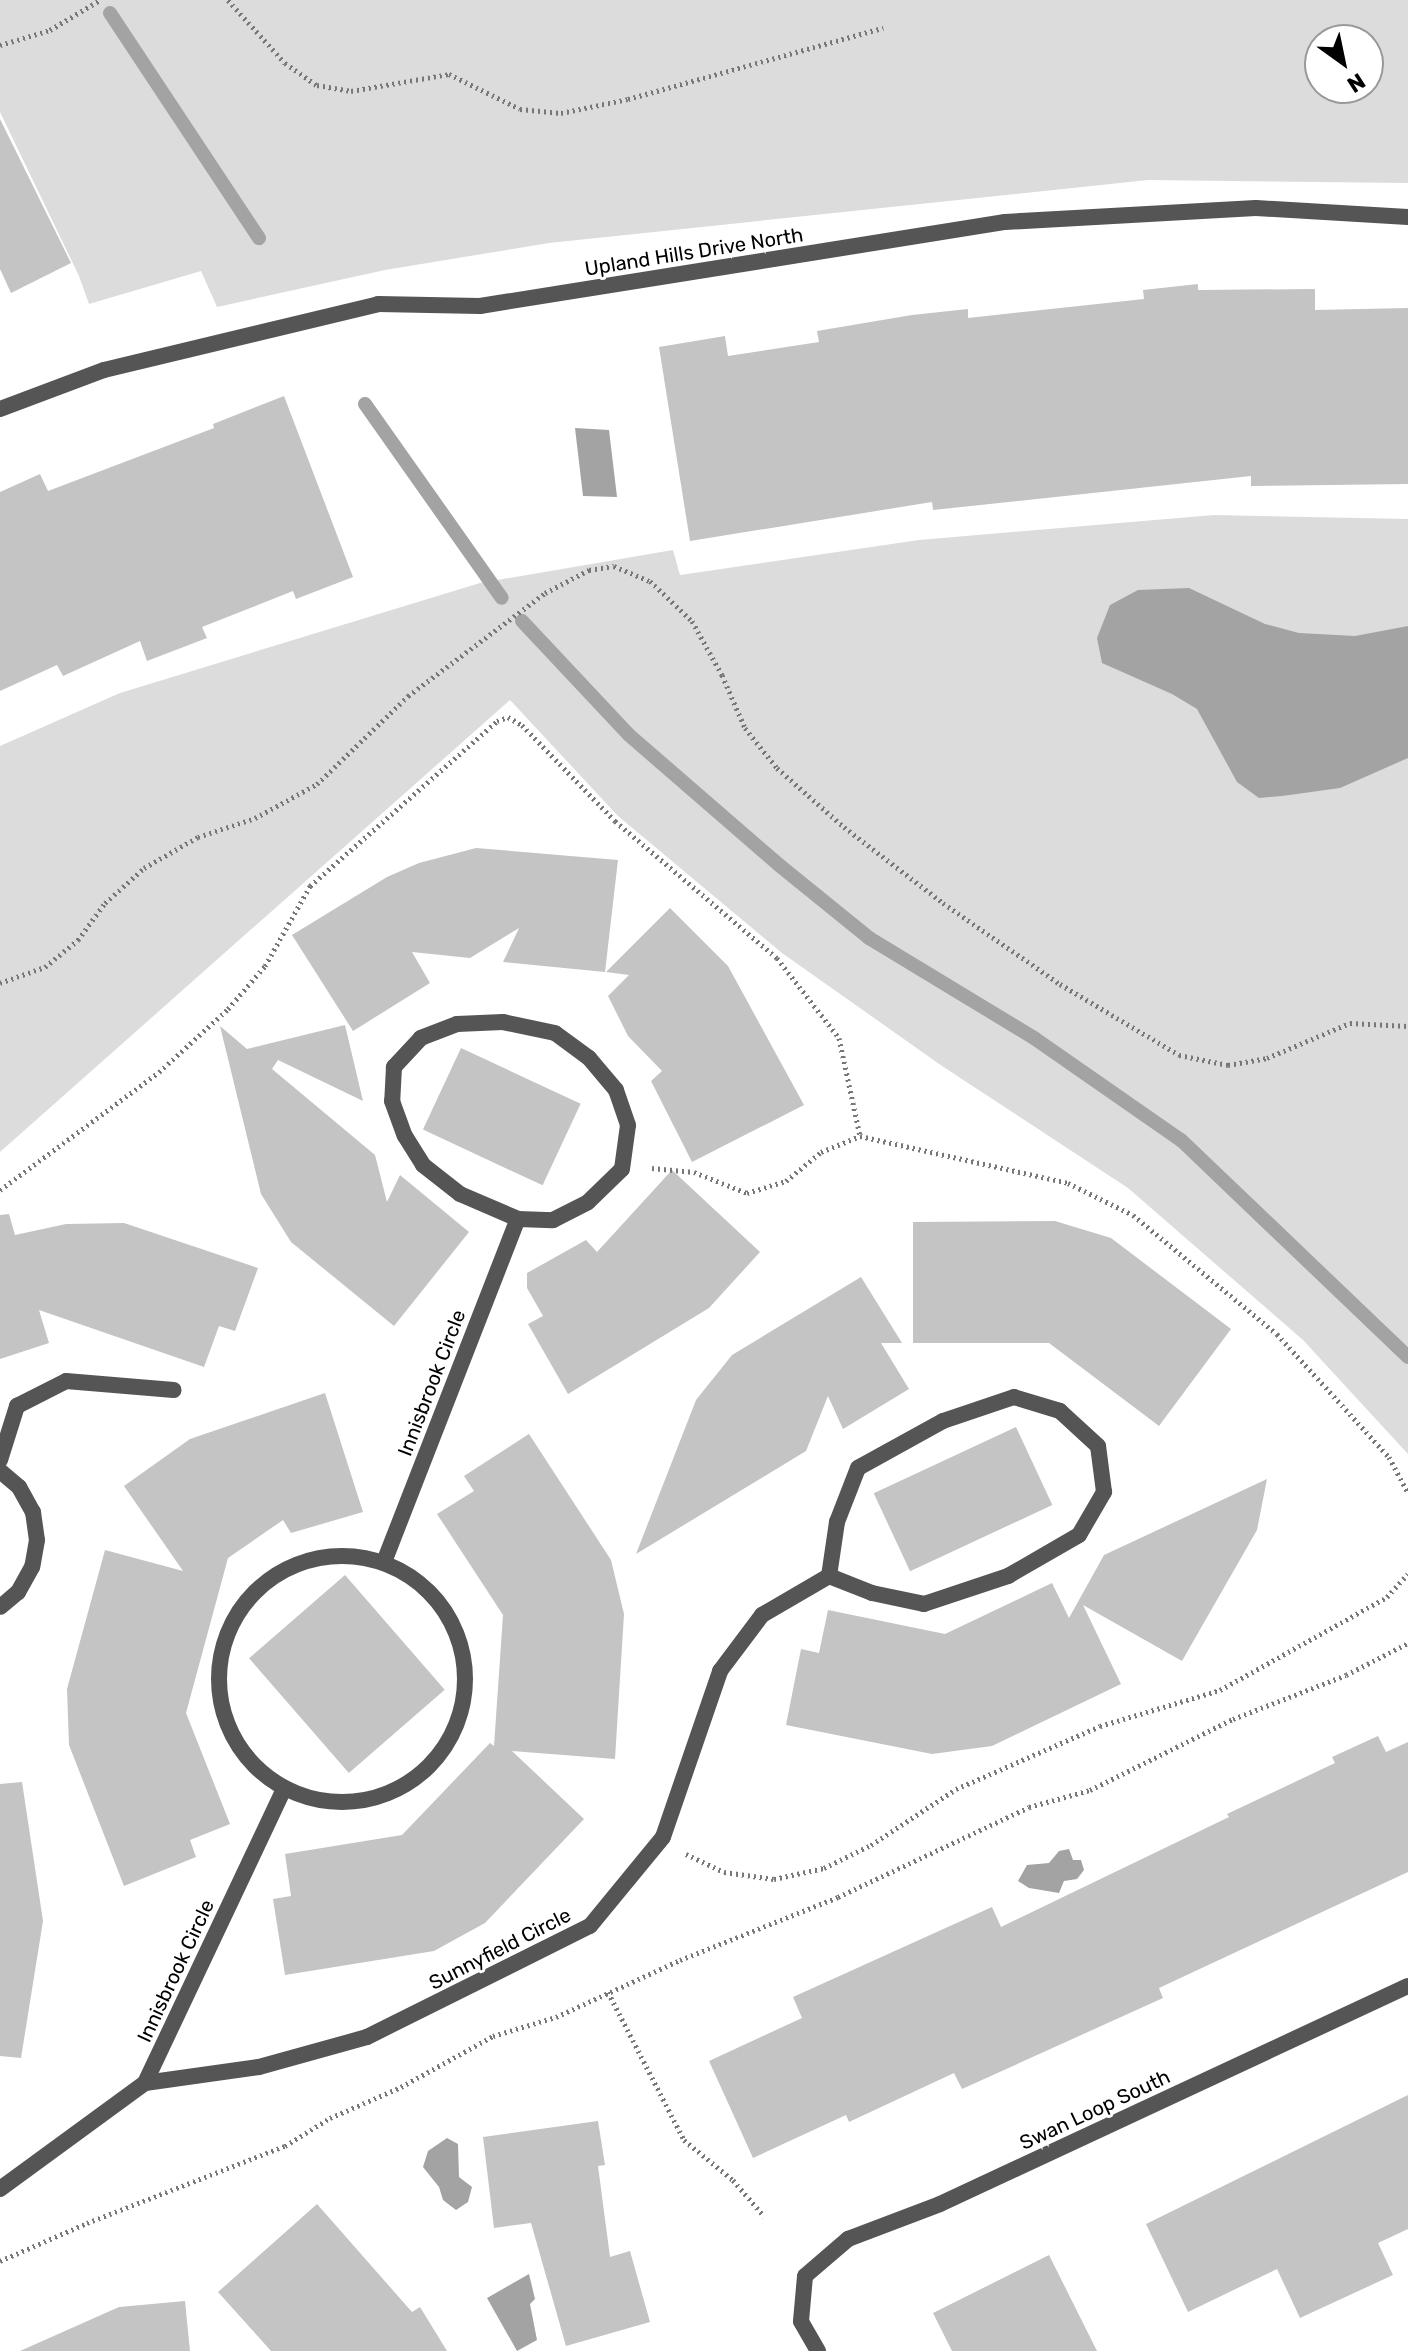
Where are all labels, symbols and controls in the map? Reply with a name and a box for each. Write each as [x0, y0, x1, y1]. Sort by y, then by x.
north arrow [1304, 24, 1384, 104]
text: N [1342, 67, 1370, 98]
street label: Upland Hills Drive North [583, 223, 805, 281]
street label: Innisbrook Circle [393, 1306, 471, 1460]
street label: Innisbrook Circle [132, 1896, 220, 2046]
street label: Sunnyfield Circle [425, 1903, 575, 1995]
street label: Swan Loop South [1016, 2065, 1174, 2155]

